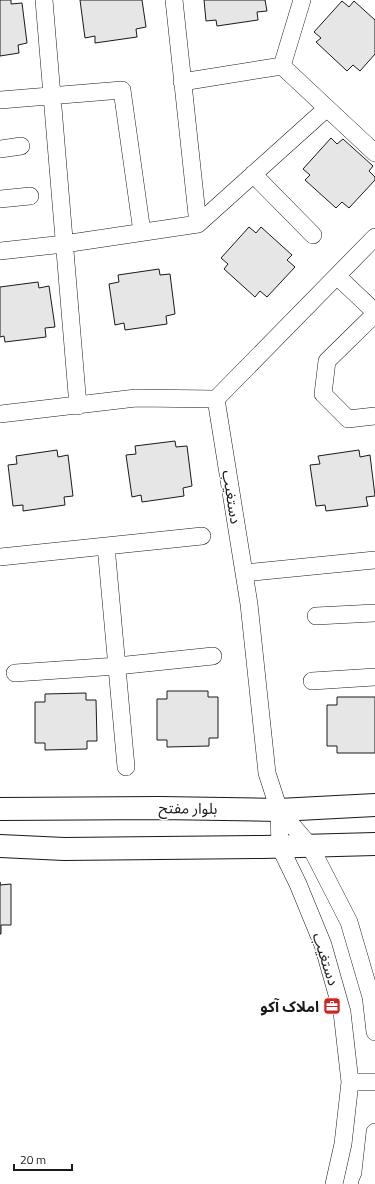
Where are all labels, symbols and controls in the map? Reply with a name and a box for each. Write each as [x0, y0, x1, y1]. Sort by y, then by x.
street label: دستغیب [216, 468, 248, 526]
street label: بلوار مفتح [158, 796, 218, 821]
street label: دستغیب [307, 930, 345, 988]
place label: املاک آکو [260, 995, 319, 1018]
office icon: املاک آکو [322, 996, 342, 1016]
scale bar [14, 1146, 72, 1172]
text: 20 m [20, 1150, 46, 1169]

